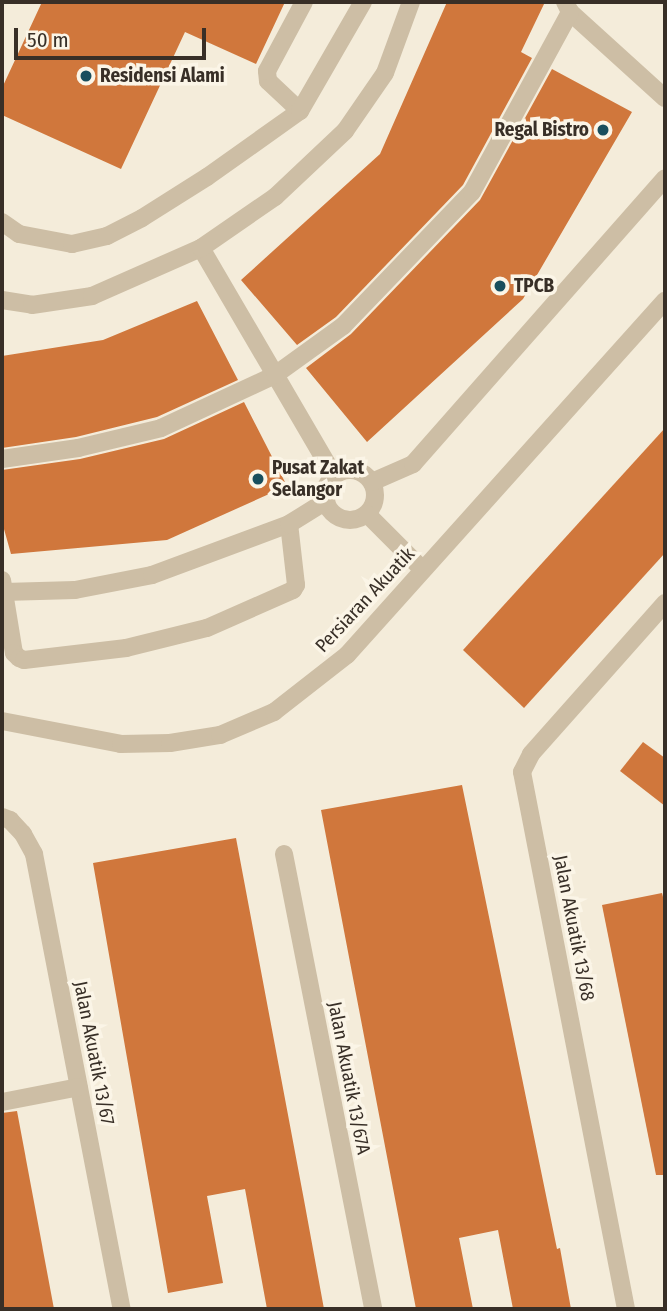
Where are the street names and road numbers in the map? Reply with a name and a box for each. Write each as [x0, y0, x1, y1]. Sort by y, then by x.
street label: Persiaran Akuatik [311, 543, 419, 657]
street label: Jalan Akuatik 13/68 [549, 853, 599, 1003]
street label: Jalan Akuatik 13/67 [69, 979, 119, 1127]
street label: Jalan Akuatik 13/67A [323, 1000, 375, 1156]

